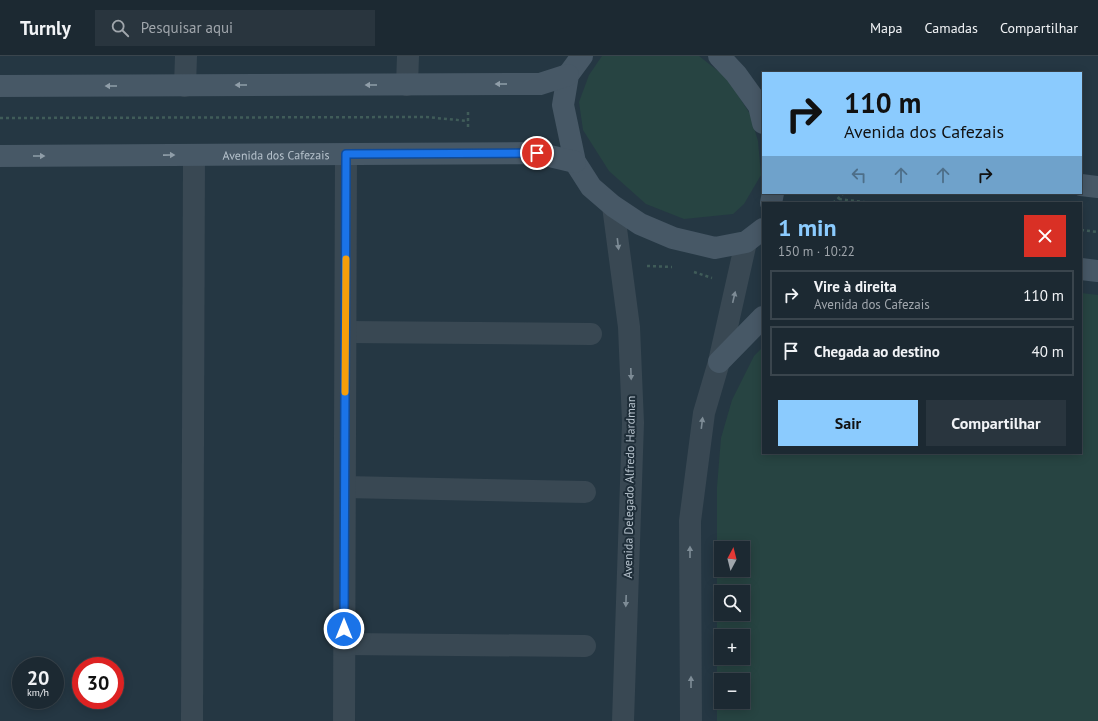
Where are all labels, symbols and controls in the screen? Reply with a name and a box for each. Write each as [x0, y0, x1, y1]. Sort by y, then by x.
search box [95, 10, 375, 46]
text: Turnly [20, 16, 71, 40]
icon: search [109, 17, 131, 39]
text: Pesquisar aqui [141, 18, 233, 37]
text: Mapa [870, 19, 903, 37]
text: Camadas [925, 19, 978, 37]
text: Compartilhar [1000, 19, 1078, 37]
one-way arrow [494, 81, 507, 87]
one-way arrow [234, 82, 247, 88]
one-way arrow [364, 82, 377, 88]
one-way arrow [104, 83, 117, 89]
text: 110 m [844, 84, 921, 121]
icon: right [778, 88, 830, 140]
text: Avenida dos Cafezais [844, 120, 1004, 143]
pin [520, 136, 554, 170]
icon: arrive [526, 142, 548, 164]
street label: Avenida dos Cafezais [223, 147, 329, 162]
one-way arrow [163, 152, 176, 158]
one-way arrow [33, 153, 46, 159]
icon: left [848, 164, 870, 186]
icon: ahead [890, 164, 912, 186]
icon: ahead [932, 164, 954, 186]
icon: right [974, 164, 996, 186]
text: 1 min [778, 212, 837, 243]
button: close [1024, 215, 1066, 257]
one-way arrow [615, 238, 621, 250]
text: 150 m · 10:22 [778, 243, 855, 260]
text: Vire à direita [814, 277, 897, 296]
icon: right [780, 284, 802, 306]
text: 110 m [1023, 286, 1064, 305]
one-way arrow [731, 291, 737, 303]
text: Avenida dos Cafezais [814, 296, 930, 313]
icon: arrive [780, 340, 802, 362]
text: Chegada ao destino [814, 342, 940, 361]
text: 40 m [1031, 342, 1064, 361]
one-way arrow [627, 368, 634, 380]
street label: Avenida Delegado Alfredo Hardman [620, 396, 638, 578]
button: Sair [778, 400, 918, 446]
button: Compartilhar [926, 400, 1066, 446]
one-way arrow [699, 417, 706, 429]
north arrow [714, 541, 750, 577]
map controls [714, 541, 750, 709]
one-way arrow [687, 545, 693, 558]
button: search [714, 585, 750, 621]
one-way arrow [623, 595, 630, 607]
position arrow [323, 608, 365, 650]
button: + [714, 629, 750, 665]
speed limit sign: 30 [72, 657, 124, 709]
text: 20 [27, 665, 49, 691]
button: − [714, 673, 750, 709]
one-way arrow [688, 675, 694, 688]
text: km/h [27, 686, 49, 699]

